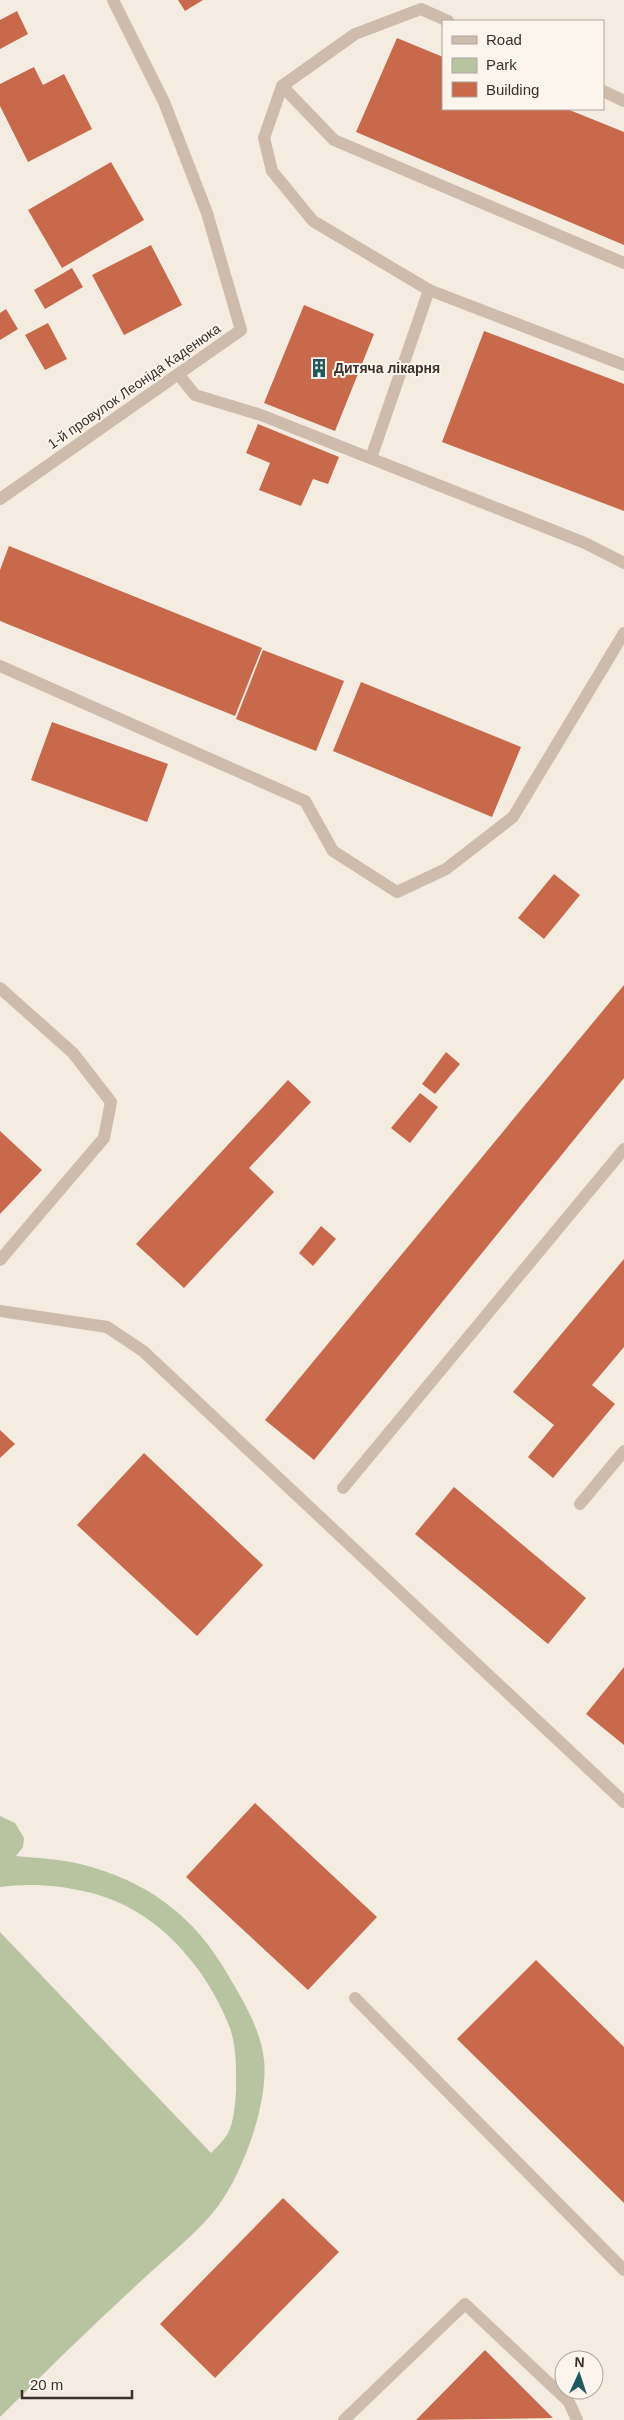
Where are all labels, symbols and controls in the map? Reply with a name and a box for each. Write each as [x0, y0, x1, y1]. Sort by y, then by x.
legend [442, 20, 604, 110]
text: Road [486, 31, 522, 48]
text: Park [486, 56, 517, 73]
text: Building [486, 81, 539, 98]
street label: 1-й провулок Леоніда Каденюка [45, 320, 224, 452]
building icon: Дитяча лікарня [308, 357, 330, 379]
place label: Дитяча лікарня [334, 360, 440, 376]
north arrow [554, 2350, 604, 2400]
text: N [574, 2354, 585, 2370]
scale bar [22, 2368, 132, 2400]
text: 20 m [30, 2376, 63, 2393]

